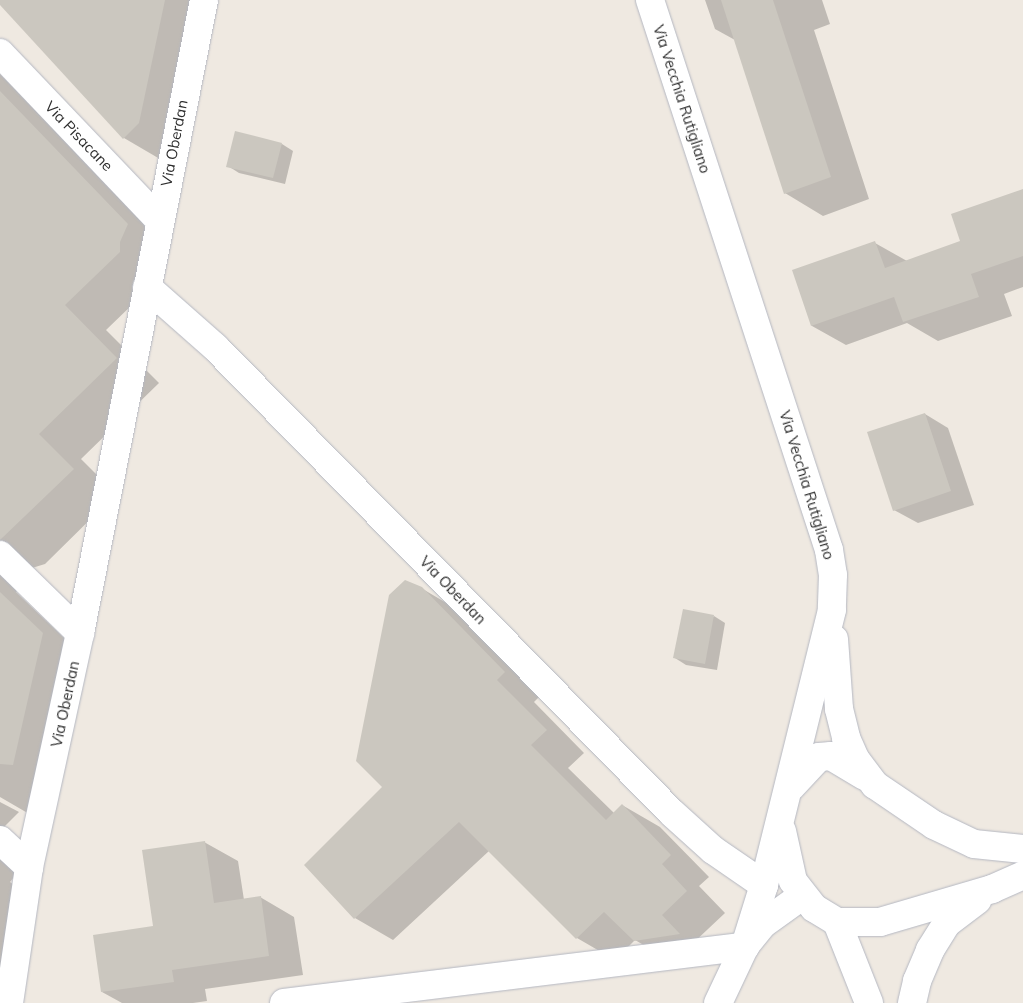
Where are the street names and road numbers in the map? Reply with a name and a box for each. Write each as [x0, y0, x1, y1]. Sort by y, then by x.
street label: Via Vecchia Rutigliano [649, 22, 715, 176]
street label: Via Pisacane [41, 97, 117, 175]
street label: Via Oberdan [157, 98, 191, 188]
street label: Via Vecchia Rutigliano [776, 408, 838, 562]
street label: Via Oberdan [416, 552, 490, 628]
street label: Via Oberdan [47, 659, 83, 749]

